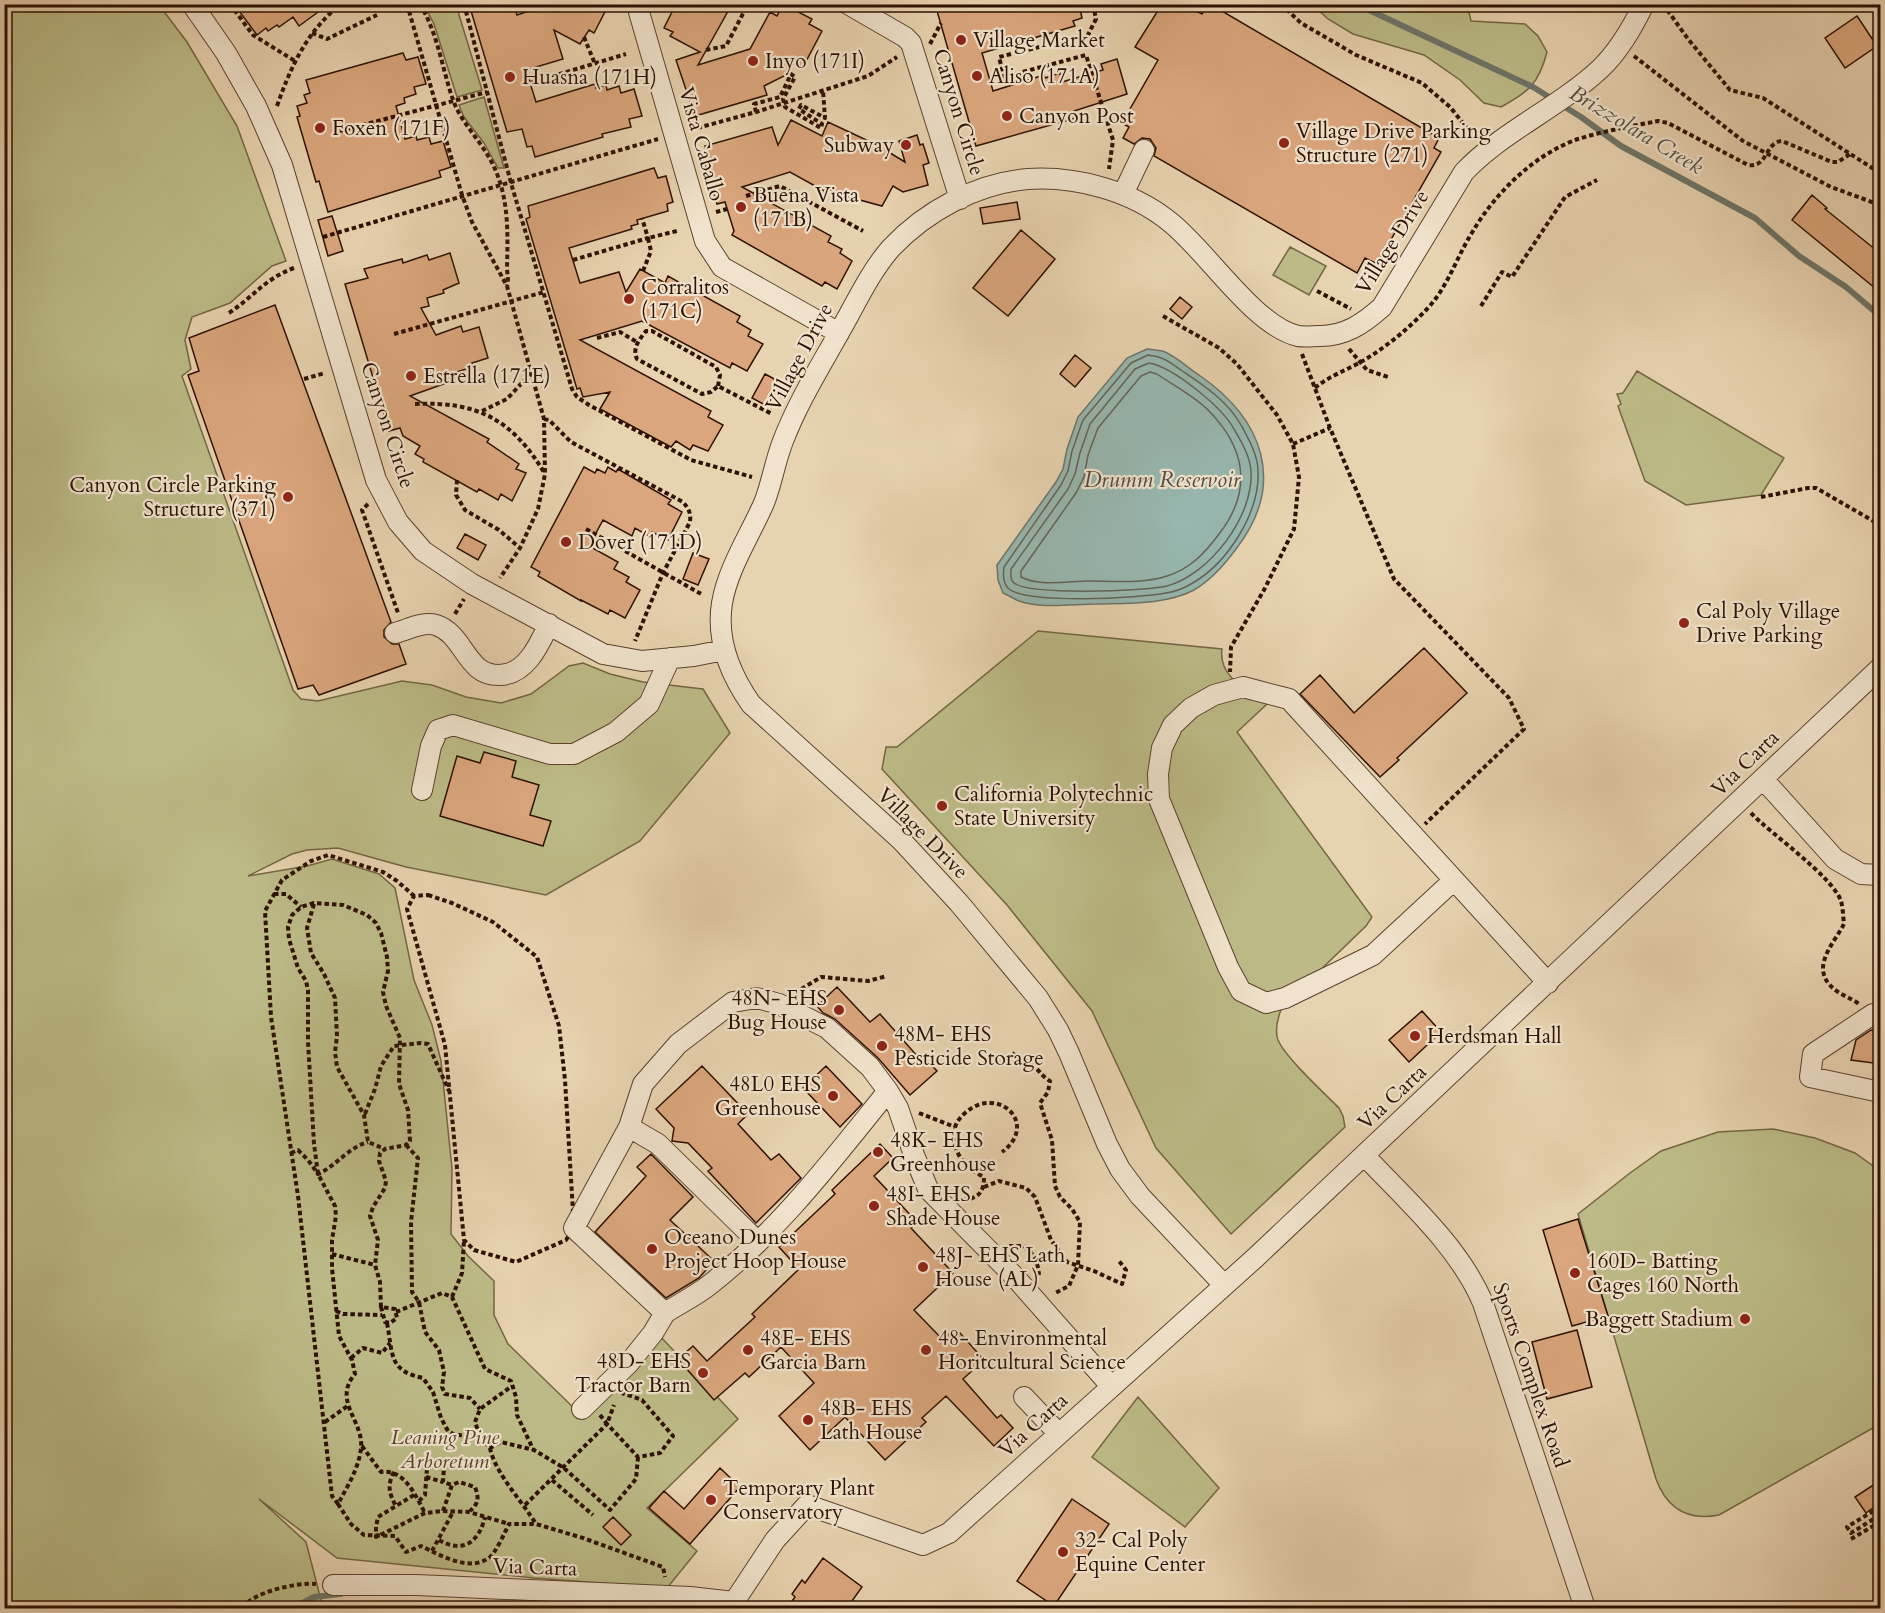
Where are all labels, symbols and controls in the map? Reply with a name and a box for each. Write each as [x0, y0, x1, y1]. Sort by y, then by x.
place label: Village Market [973, 26, 1105, 55]
marker: Village Market [954, 33, 968, 47]
street label: Canyon Circle [925, 45, 992, 179]
place label: Inyo (171I) [765, 47, 865, 76]
marker: Inyo (171I) [746, 54, 760, 68]
place label: Aliso (171A) [989, 62, 1100, 91]
place label: Huasna (171H) [522, 63, 657, 92]
marker: Aliso (171A) [970, 69, 984, 83]
marker: Huasna (171H) [503, 70, 517, 84]
water label: Brizzolara Creek [1564, 78, 1709, 182]
street label: Vista Caballo [671, 84, 732, 204]
place label: Canyon Post [1019, 102, 1134, 131]
marker: Canyon Post [1000, 109, 1014, 123]
place label: Foxen (171F) [332, 114, 450, 143]
place label: Village Drive Parking Structure (271) [1296, 117, 1491, 170]
marker: Foxen (171F) [313, 121, 327, 135]
place label: Subway [824, 131, 894, 160]
marker: Village Drive Parking Structure (271) [1277, 136, 1291, 150]
marker: Subway [899, 138, 913, 152]
place label: Buena Vista (171B) [753, 181, 859, 234]
street label: Village Drive [1349, 184, 1436, 300]
marker: Buena Vista (171B) [734, 200, 748, 214]
place label: Corralitos (171C) [641, 273, 729, 326]
marker: Corralitos (171C) [622, 292, 636, 306]
street label: Village Drive [759, 298, 840, 417]
street label: Canyon Circle [353, 358, 422, 492]
place label: Estrella (171E) [423, 362, 551, 391]
marker: Estrella (171E) [404, 369, 418, 383]
water label: Drumm Reservoir [1084, 465, 1241, 495]
place label: Canyon Circle Parking Structure (371) [69, 471, 276, 524]
marker: Canyon Circle Parking Structure (371) [281, 490, 295, 504]
place label: Dover (171D) [578, 528, 703, 557]
marker: Dover (171D) [559, 535, 573, 549]
place label: Cal Poly Village Drive Parking [1696, 597, 1840, 650]
marker: Cal Poly Village Drive Parking [1677, 616, 1691, 630]
street label: Via Carta [1705, 724, 1786, 803]
place label: California Polytechnic State University [954, 780, 1153, 833]
street label: Village Drive [870, 781, 975, 886]
marker: California Polytechnic State University [935, 799, 949, 813]
place label: 48N- EHS Bug House [727, 984, 827, 1037]
marker: 48N- EHS Bug House [832, 1003, 846, 1017]
place label: 48M- EHS Pesticide Storage [894, 1020, 1044, 1073]
place label: Herdsman Hall [1427, 1022, 1562, 1051]
marker: Herdsman Hall [1408, 1029, 1422, 1043]
marker: 48M- EHS Pesticide Storage [875, 1039, 889, 1053]
street label: Via Carta [1352, 1058, 1433, 1137]
place label: 48L0 EHS Greenhouse [715, 1070, 821, 1123]
marker: 48L0 EHS Greenhouse [826, 1089, 840, 1103]
place label: 48K- EHS Greenhouse [890, 1126, 996, 1179]
marker: 48K- EHS Greenhouse [871, 1145, 885, 1159]
place label: 48I- EHS Shade House [886, 1180, 1000, 1233]
marker: 48I- EHS Shade House [867, 1199, 881, 1213]
place label: Oceano Dunes Project Hoop House [664, 1223, 847, 1276]
place label: 48J- EHS Lath House (AL) [935, 1241, 1066, 1294]
marker: Oceano Dunes Project Hoop House [645, 1242, 659, 1256]
place label: 160D- Batting Cages 160 North [1587, 1247, 1740, 1300]
marker: 48J- EHS Lath House (AL) [916, 1260, 930, 1274]
marker: 160D- Batting Cages 160 North [1568, 1266, 1582, 1280]
street label: Sports Complex Road [1485, 1279, 1576, 1471]
place label: Baggett Stadium [1585, 1305, 1733, 1334]
marker: Baggett Stadium [1738, 1312, 1752, 1326]
place label: 48E- EHS Garcia Barn [760, 1324, 867, 1377]
place label: 48- Environmental Horitcultural Science [938, 1324, 1126, 1377]
marker: 48E- EHS Garcia Barn [741, 1343, 755, 1357]
marker: 48- Environmental Horitcultural Science [919, 1343, 933, 1357]
place label: 48D- EHS Tractor Barn [575, 1347, 691, 1400]
marker: 48D- EHS Tractor Barn [696, 1366, 710, 1380]
street label: Via Carta [992, 1386, 1074, 1464]
place label: 48B- EHS Lath House [820, 1394, 923, 1447]
marker: 48B- EHS Lath House [801, 1413, 815, 1427]
park label: Leaning Pine Arboretum [391, 1423, 500, 1476]
place label: Temporary Plant Conservatory [723, 1474, 875, 1527]
marker: Temporary Plant Conservatory [704, 1493, 718, 1507]
place label: 32- Cal Poly Equine Center [1075, 1526, 1205, 1579]
marker: 32- Cal Poly Equine Center [1056, 1545, 1070, 1559]
street label: Via Carta [492, 1552, 578, 1583]

